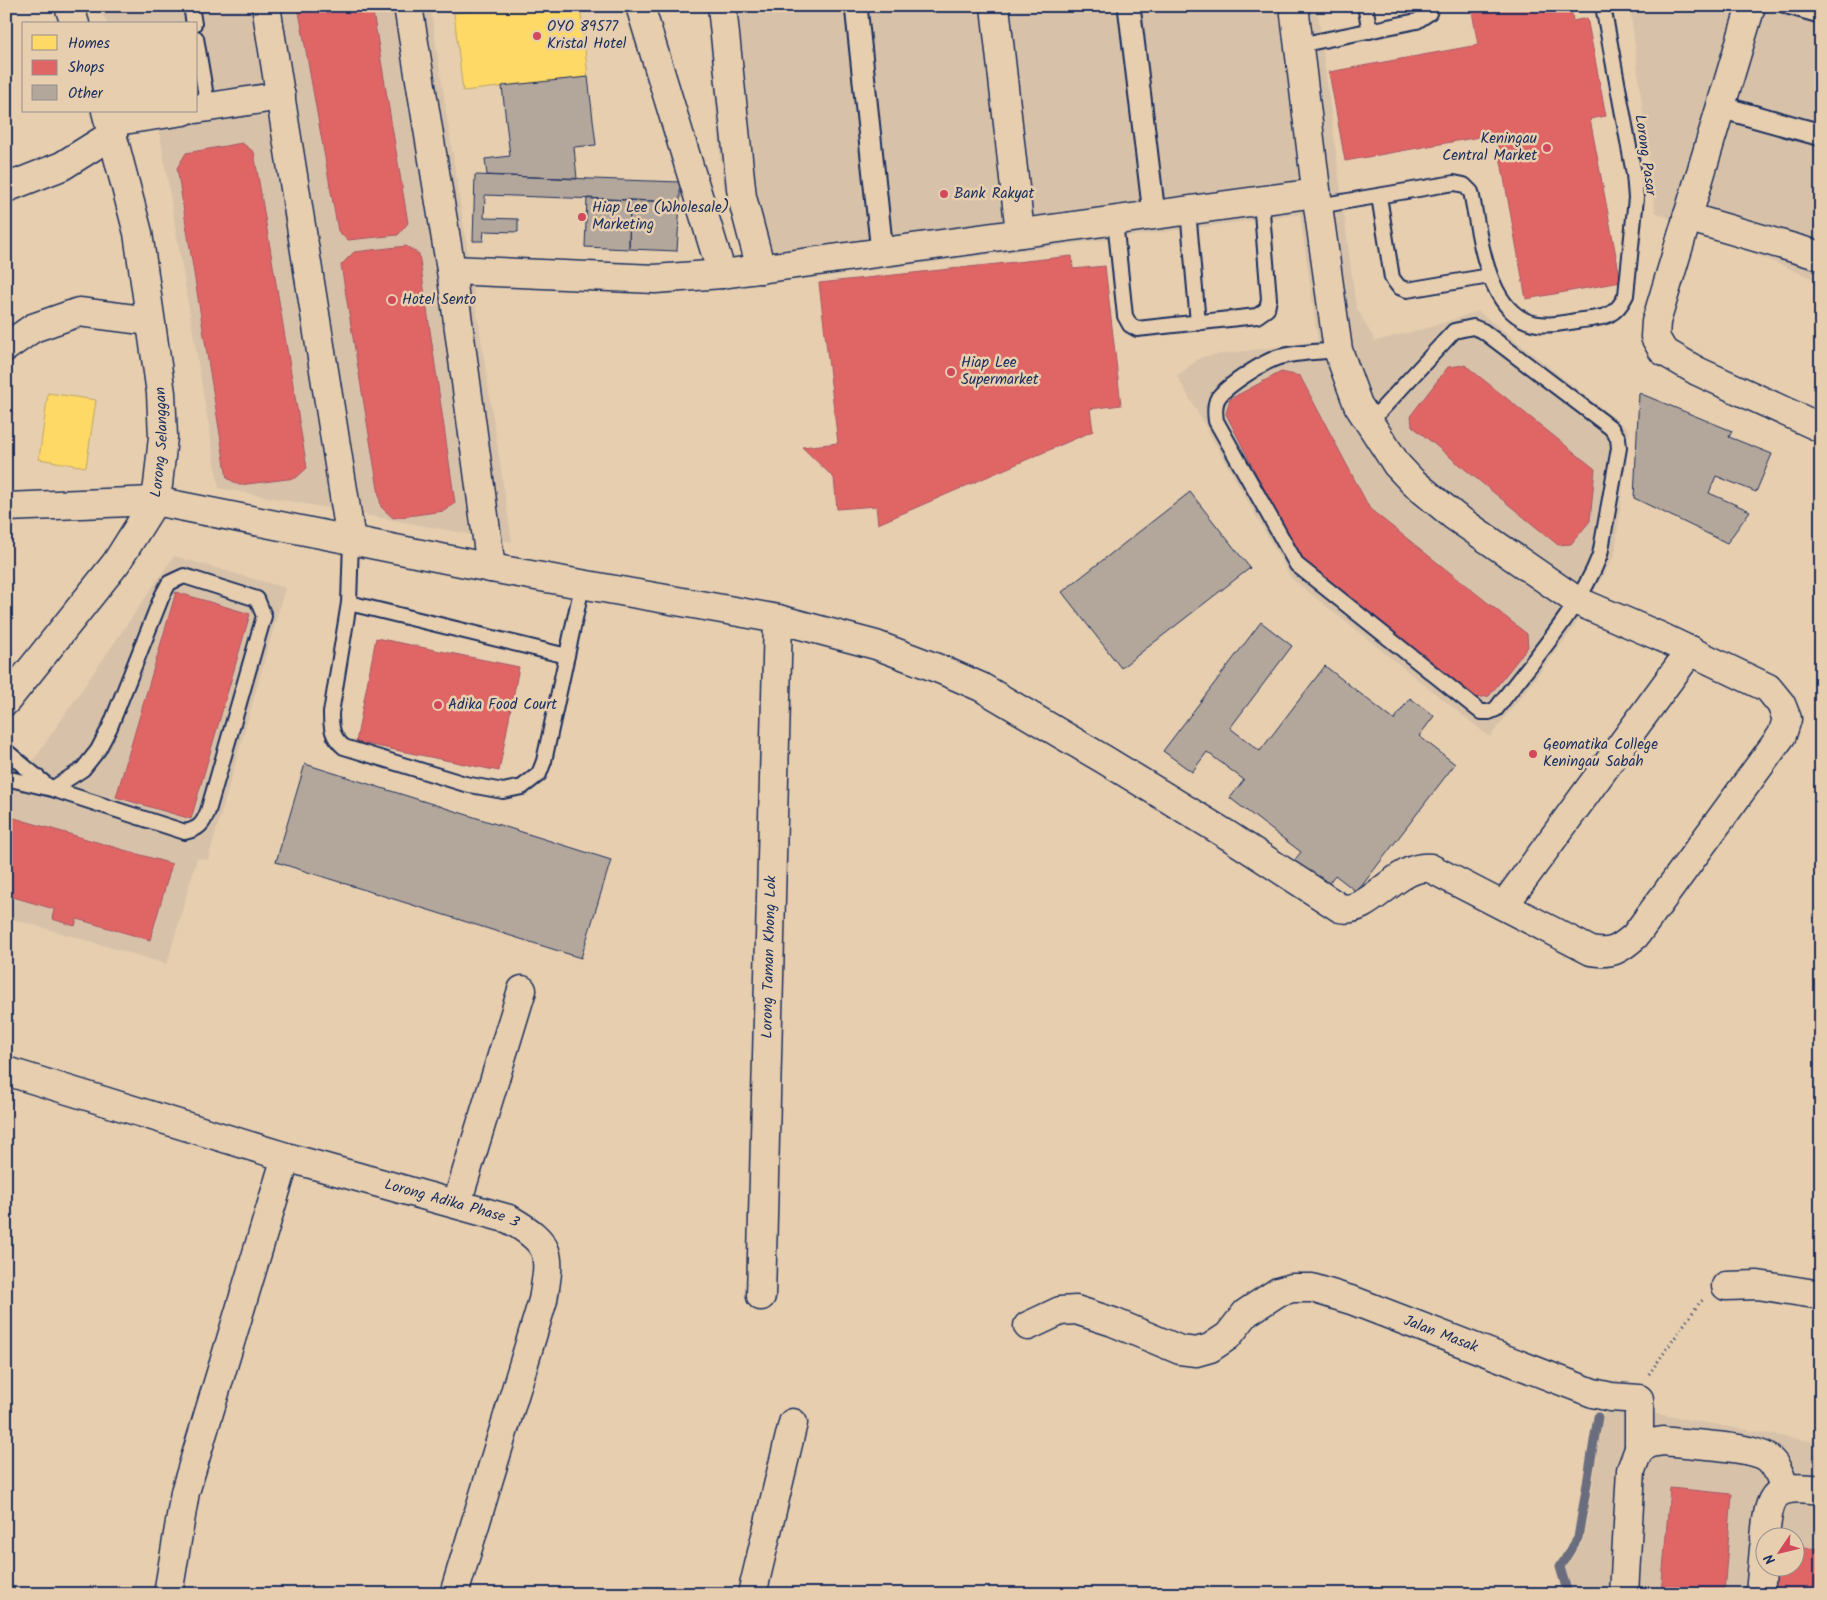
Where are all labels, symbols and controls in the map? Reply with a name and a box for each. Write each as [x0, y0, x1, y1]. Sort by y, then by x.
place label: OYO 89577 Kristal Hotel [547, 15, 627, 56]
legend [22, 22, 198, 112]
marker: OYO 89577 Kristal Hotel [531, 30, 543, 42]
text: Homes [68, 32, 111, 56]
text: Shops [68, 56, 105, 80]
text: Other [68, 82, 104, 106]
street label: Lorong Pasar [1627, 113, 1663, 198]
place label: Keningau Central Market [1442, 127, 1537, 168]
marker: Keningau Central Market [1541, 142, 1553, 154]
place label: Bank Rakyat [954, 182, 1035, 206]
marker: Bank Rakyat [938, 188, 950, 200]
place label: Hiap Lee (Wholesale) Marketing [592, 196, 729, 237]
marker: Hiap Lee (Wholesale) Marketing [576, 211, 588, 223]
place label: Hotel Sento [402, 288, 477, 312]
marker: Hotel Sento [386, 294, 398, 306]
place label: Hiap Lee Supermarket [961, 351, 1039, 392]
marker: Hiap Lee Supermarket [945, 366, 957, 378]
street label: Lorong Selanggan [144, 385, 175, 499]
place label: Adika Food Court [448, 693, 557, 717]
marker: Adika Food Court [432, 699, 444, 711]
place label: Geomatika College Keningau Sabah [1543, 733, 1658, 774]
marker: Geomatika College Keningau Sabah [1527, 748, 1539, 760]
street label: Lorong Taman Khong Lok [755, 874, 784, 1039]
street label: Lorong Adika Phase 3 [382, 1173, 524, 1235]
street label: Jalan Masak [1400, 1309, 1482, 1360]
north arrow [1754, 1528, 1804, 1578]
text: N [1759, 1549, 1782, 1569]

